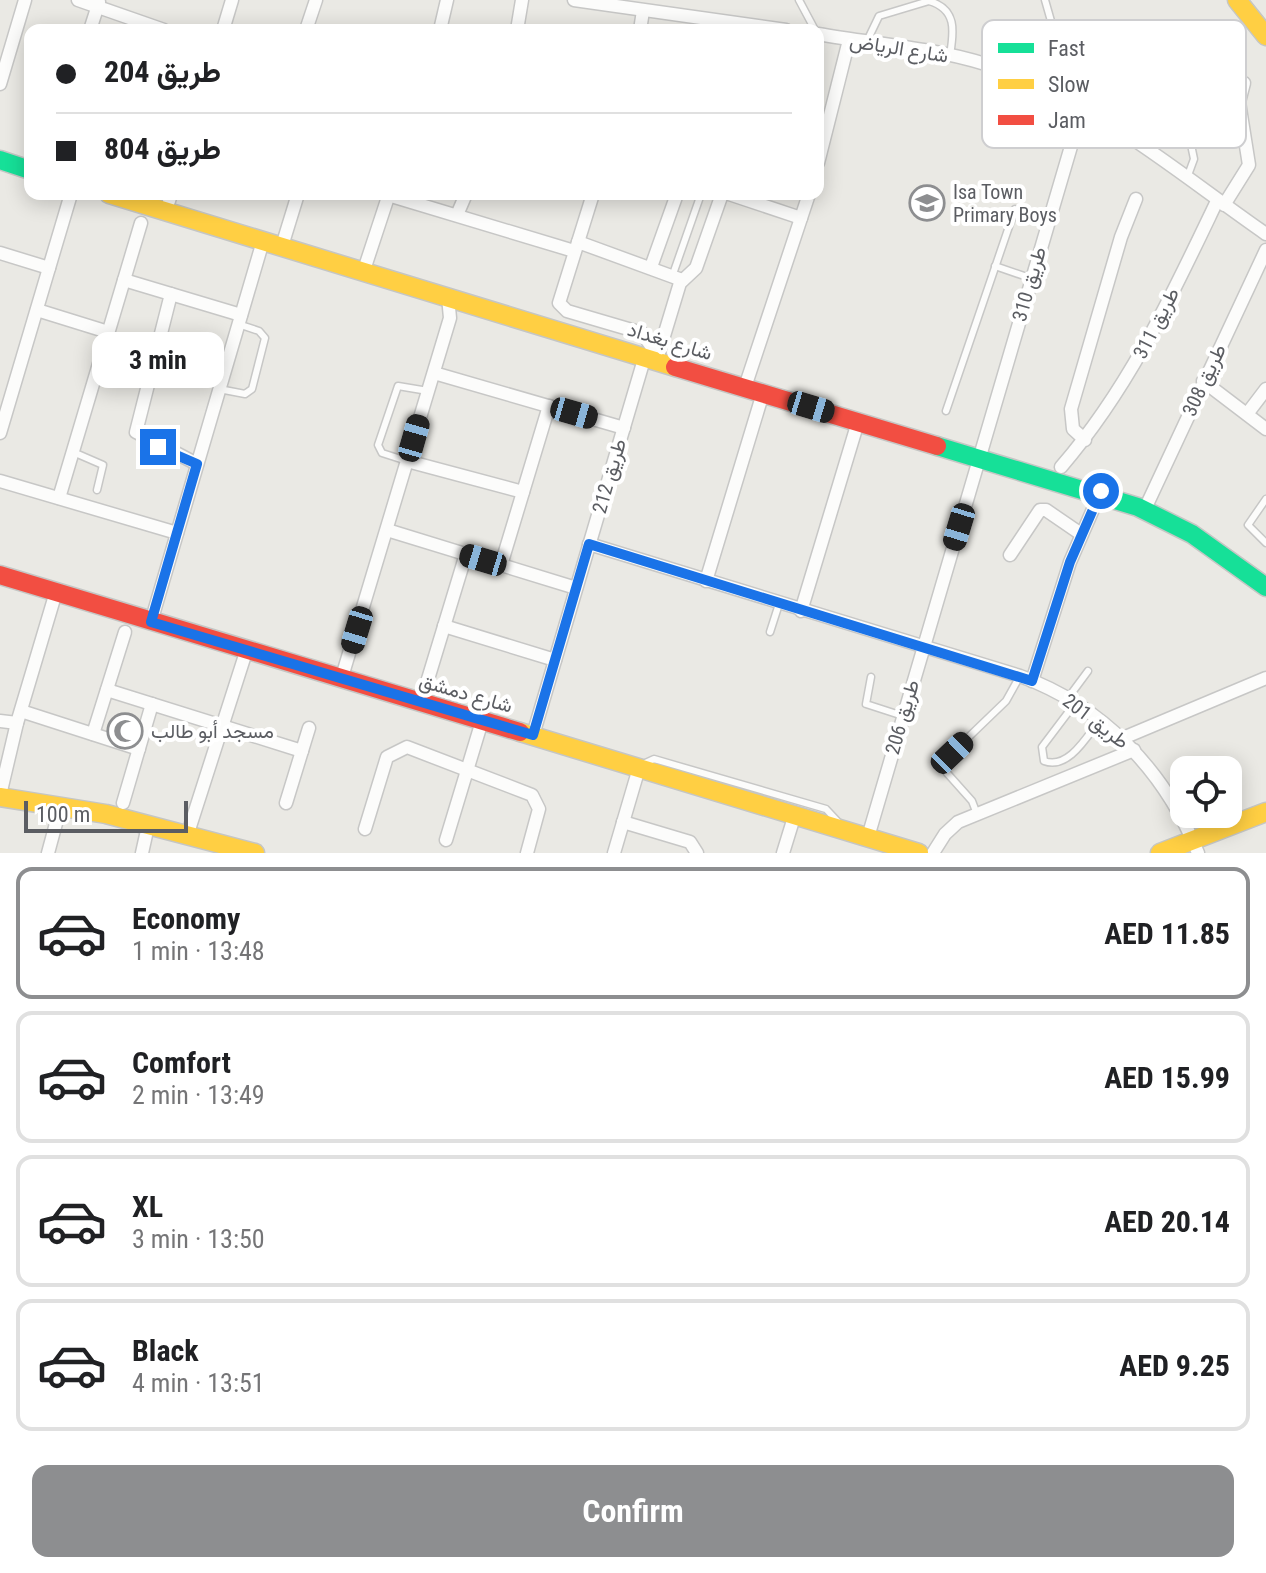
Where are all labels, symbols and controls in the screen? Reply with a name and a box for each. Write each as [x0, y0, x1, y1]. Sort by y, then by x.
legend [982, 20, 1246, 148]
street label: شارع الرياض [848, 28, 950, 70]
text: Fast [1048, 36, 1085, 61]
text: طريق 204 [104, 54, 221, 89]
text: Slow [1048, 72, 1090, 97]
text: Jam [1048, 108, 1086, 133]
text: طريق 804 [104, 131, 221, 166]
place label: Isa Town Primary Boys [953, 180, 1057, 227]
school or university icon: Isa Town Primary Boys [908, 184, 946, 222]
street label: طريق 310 [1007, 244, 1052, 324]
street label: طريق 311 [1128, 283, 1185, 363]
street label: شارع بغداد [624, 317, 715, 367]
callout: 3 min [92, 331, 224, 387]
street label: طريق 308 [1177, 340, 1232, 420]
text: 3 min [129, 345, 187, 375]
car [785, 389, 837, 425]
car [548, 395, 600, 431]
car [396, 412, 432, 464]
route end [140, 429, 176, 465]
street label: طريق 212 [587, 436, 632, 516]
route start [1083, 473, 1119, 509]
car [941, 501, 977, 553]
car [457, 542, 509, 578]
car [339, 604, 375, 656]
street label: شارع دمشق [416, 668, 515, 720]
street label: طريق 206 [880, 677, 925, 757]
street label: طريق 201 [1058, 688, 1134, 754]
mosque icon: مسجد أبو طالب [106, 712, 144, 750]
place label: مسجد أبو طالب [151, 719, 274, 744]
car [926, 728, 978, 778]
map controls [1170, 756, 1242, 828]
button: locate [1170, 756, 1242, 828]
scale bar [24, 797, 188, 833]
text: 100 m [36, 802, 90, 827]
icon: car [36, 897, 108, 969]
text: Economy [132, 901, 240, 936]
text: AED 11.85 [1104, 916, 1230, 951]
text: 1 min · 13:48 [132, 936, 265, 966]
icon: car [36, 1041, 108, 1113]
text: Comfort [132, 1045, 231, 1080]
text: AED 15.99 [1104, 1060, 1230, 1095]
text: 2 min · 13:49 [132, 1080, 265, 1110]
icon: car [36, 1185, 108, 1257]
text: XL [132, 1189, 163, 1224]
text: AED 20.14 [1104, 1204, 1230, 1239]
text: 3 min · 13:50 [132, 1224, 265, 1254]
icon: car [36, 1329, 108, 1401]
text: Black [132, 1333, 199, 1368]
text: AED 9.25 [1119, 1348, 1230, 1383]
text: 4 min · 13:51 [132, 1368, 265, 1398]
button: Confirm [32, 1465, 1234, 1557]

